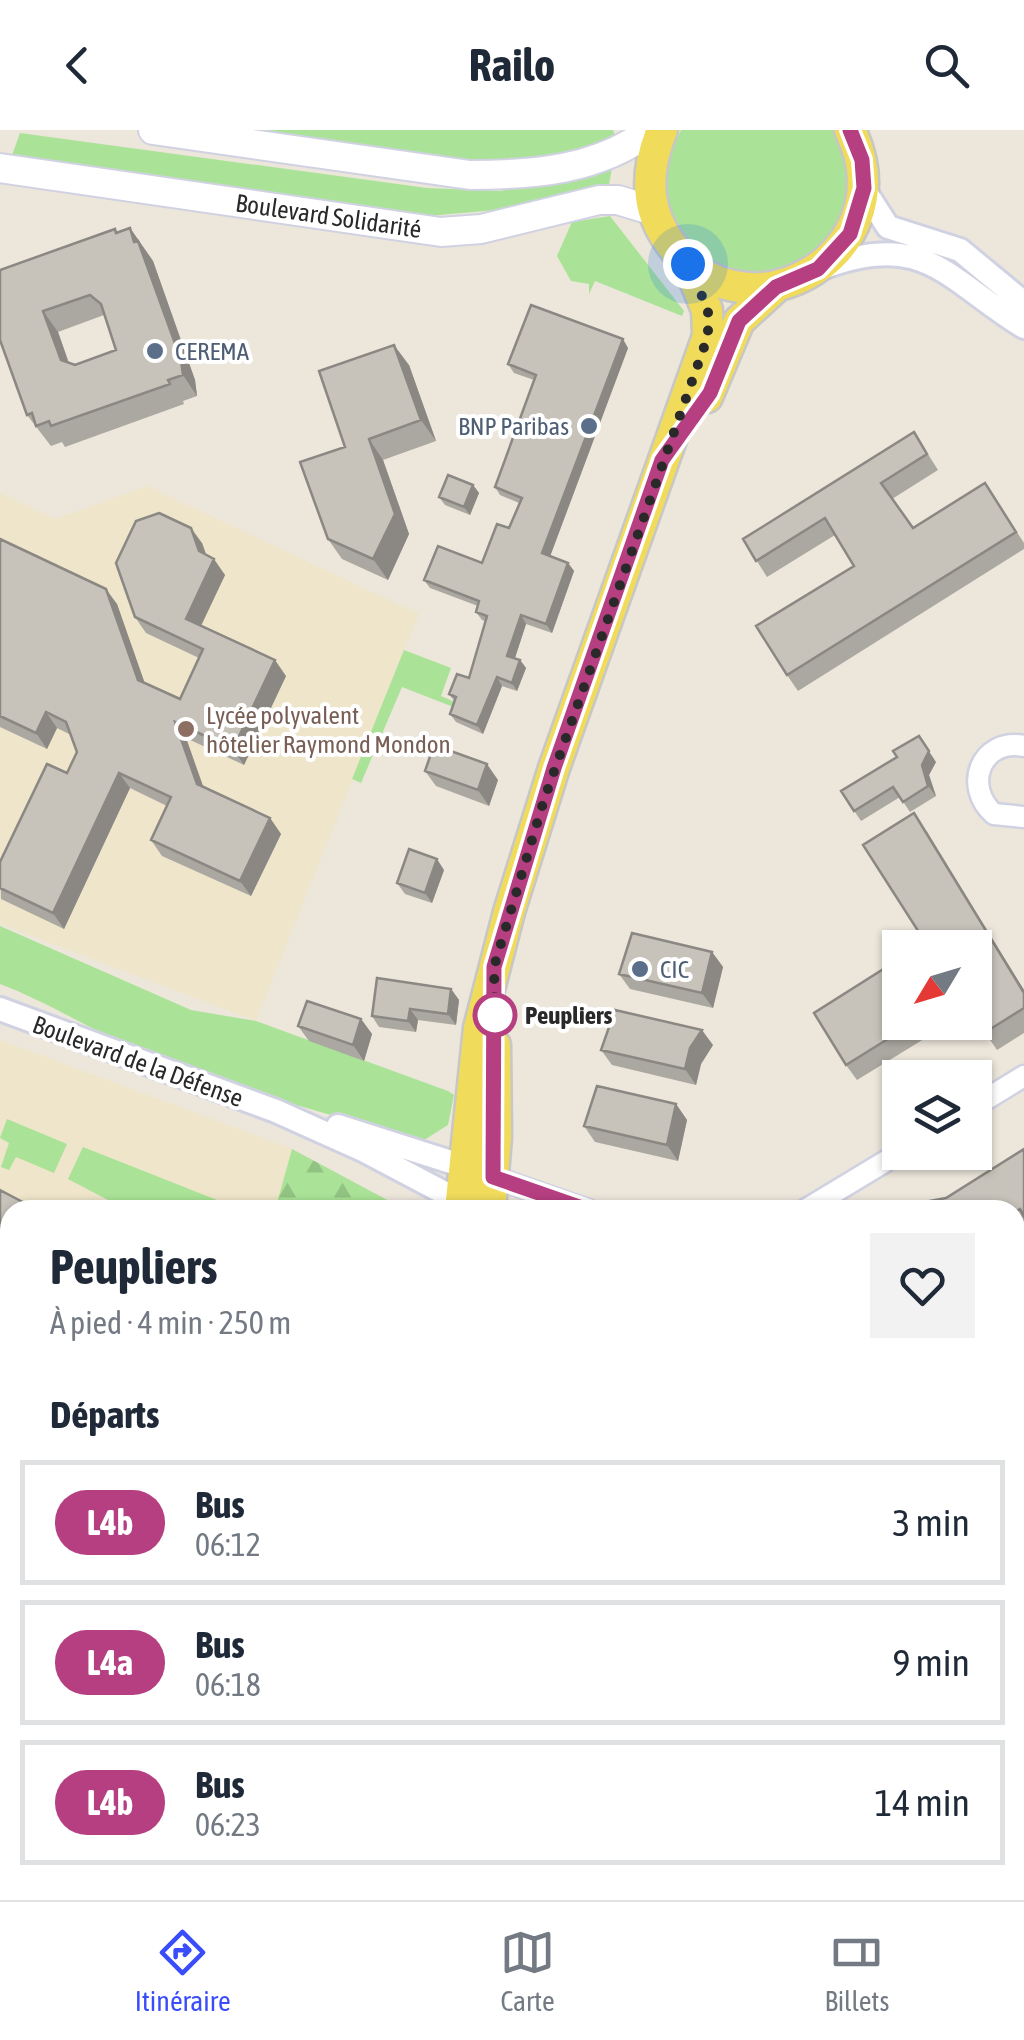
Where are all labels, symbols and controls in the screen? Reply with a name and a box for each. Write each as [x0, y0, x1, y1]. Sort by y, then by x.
icon: back [50, 38, 105, 93]
icon: search [919, 38, 974, 93]
text: Railo [469, 39, 555, 91]
street label: Boulevard Solidarité [234, 188, 423, 243]
your location [663, 239, 713, 289]
place label: CEREMA [175, 337, 250, 365]
marker: CEREMA [144, 340, 166, 362]
place label: BNP Paribas [458, 412, 569, 440]
marker: BNP Paribas [578, 415, 600, 437]
place label: Lycée polyvalent hôtelier Raymond Mondon [206, 701, 451, 758]
marker: Lycée polyvalent hôtelier Raymond Mondon [175, 718, 197, 740]
north arrow [882, 930, 992, 1040]
map controls [882, 930, 992, 1170]
place label: CIC [660, 955, 689, 983]
marker: CIC [629, 958, 651, 980]
marker: Peupliers [474, 994, 516, 1036]
place label: Peupliers [525, 1001, 612, 1029]
street label: Boulevard de la Défense [29, 1010, 247, 1112]
button: layers [882, 1060, 992, 1170]
button: heart [870, 1233, 975, 1338]
text: Peupliers [50, 1239, 217, 1294]
text: À pied · 4 min · 250 m [50, 1304, 291, 1341]
text: Départs [50, 1393, 159, 1436]
text: Bus [195, 1483, 245, 1526]
text: 3 min [892, 1501, 970, 1544]
text: L4b [87, 1502, 133, 1542]
text: 06:12 [195, 1526, 261, 1563]
text: Bus [195, 1623, 245, 1666]
text: 9 min [892, 1641, 970, 1684]
text: L4a [87, 1642, 133, 1682]
text: 06:18 [195, 1666, 261, 1703]
text: Bus [195, 1763, 245, 1806]
text: 14 min [875, 1781, 970, 1824]
text: L4b [87, 1782, 133, 1822]
text: 06:23 [195, 1806, 261, 1843]
tab: Itinéraire [135, 1925, 231, 2017]
tab: Carte [500, 1925, 555, 2017]
tab: Billets [824, 1925, 889, 2017]

